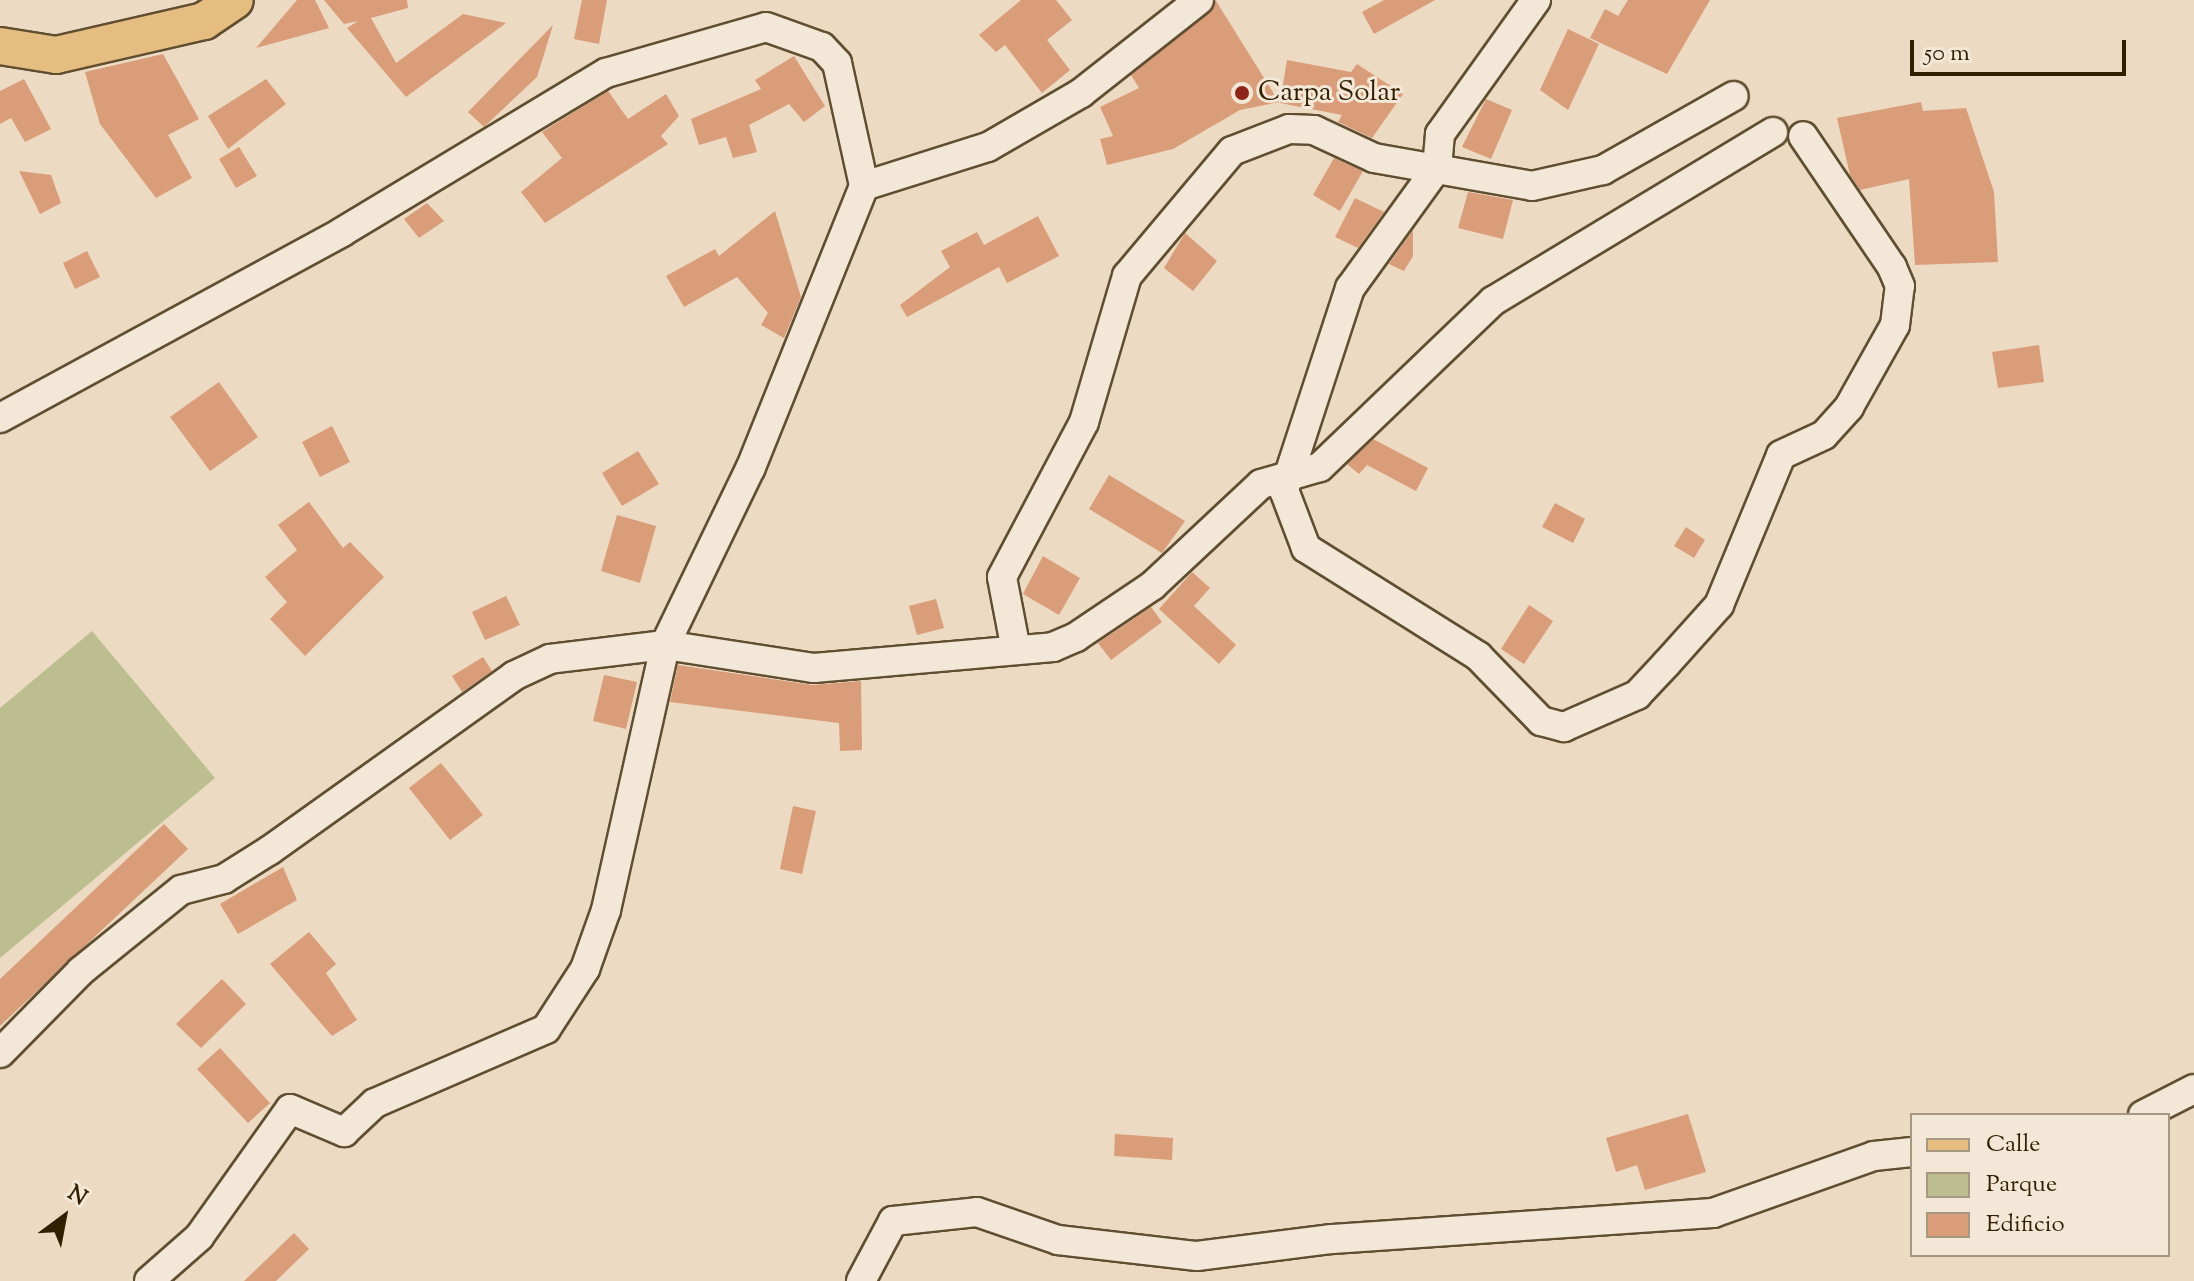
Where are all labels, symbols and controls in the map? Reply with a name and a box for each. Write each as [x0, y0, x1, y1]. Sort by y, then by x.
scale bar [1914, 24, 2130, 74]
text: 50 m [1924, 37, 1970, 71]
place label: Carpa Solar [1258, 76, 1400, 110]
marker: Carpa Solar [1233, 84, 1251, 102]
legend [1910, 1113, 2170, 1257]
text: Calle [1986, 1128, 2040, 1162]
text: Parque [1986, 1168, 2057, 1202]
north arrow [24, 1177, 104, 1257]
text: N [61, 1178, 93, 1215]
text: Edificio [1986, 1208, 2065, 1242]

